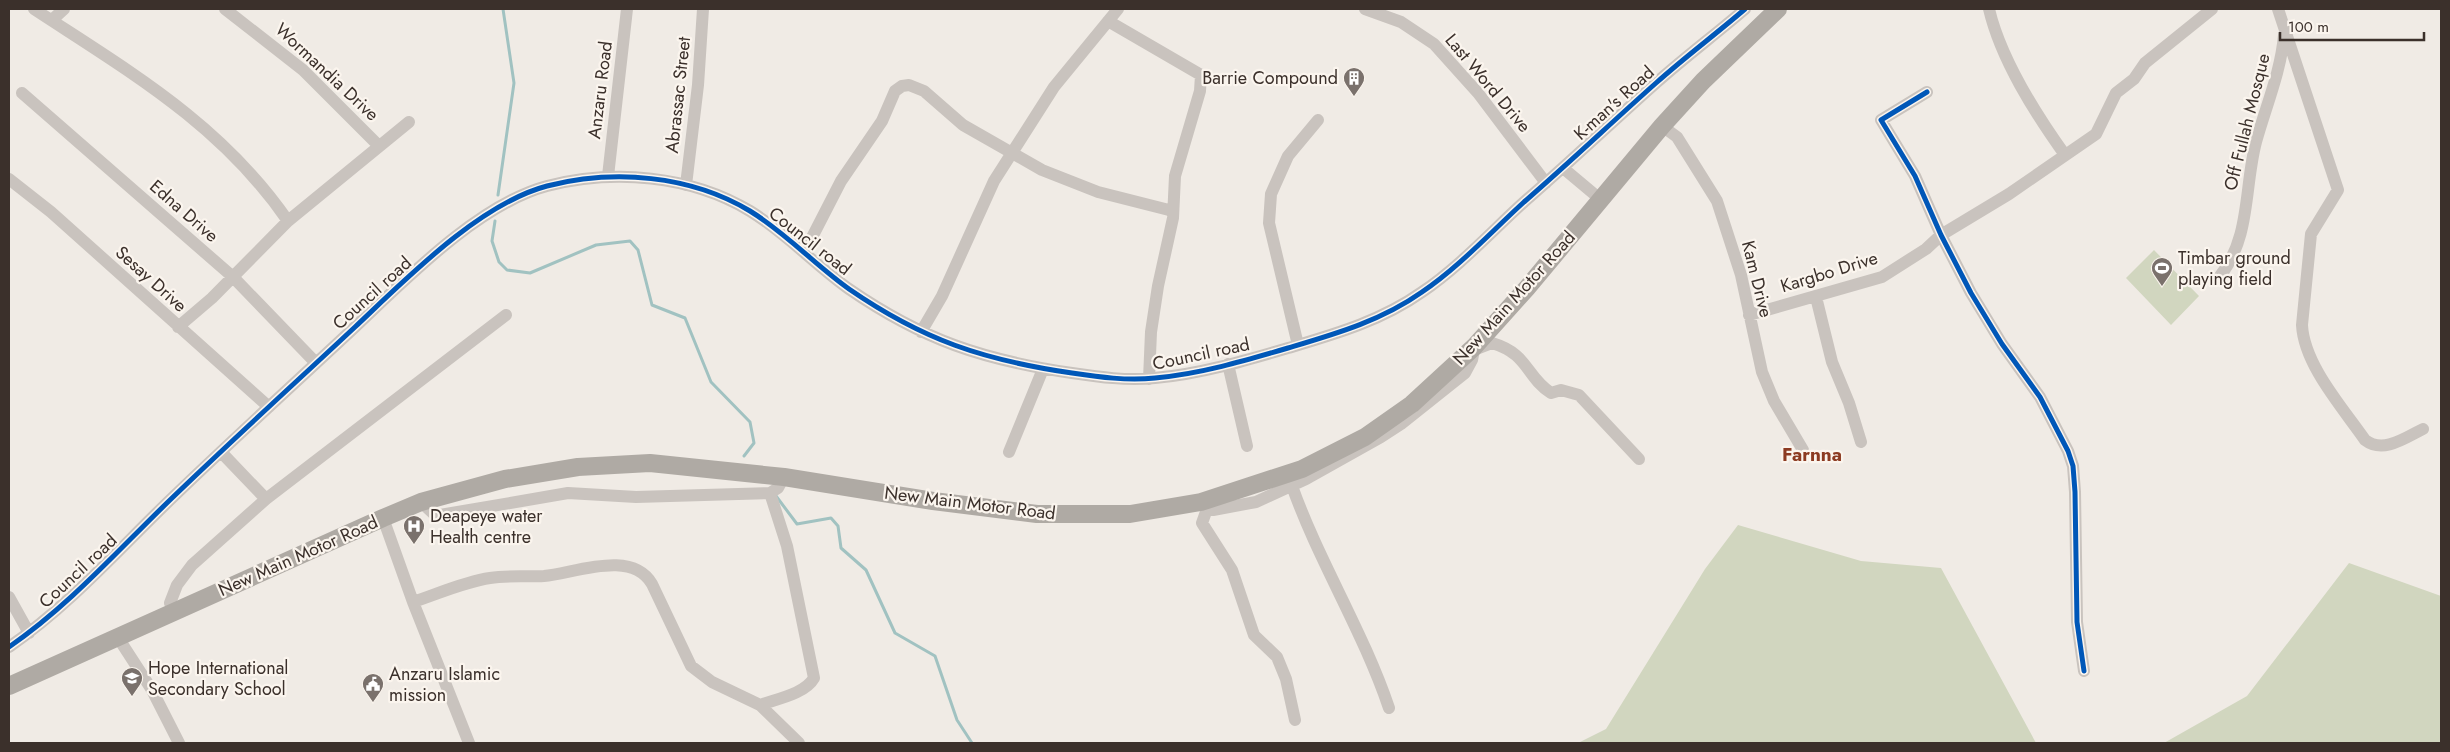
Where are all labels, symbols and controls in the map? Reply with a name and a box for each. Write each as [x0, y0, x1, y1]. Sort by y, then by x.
scale bar [2280, 10, 2424, 42]
text: 100 m [2288, 16, 2329, 38]
street label: Wormandia Drive [269, 17, 385, 127]
street label: Last Word Drive [1439, 28, 1537, 138]
street label: Abrassac Street [659, 35, 697, 155]
street label: Anzaru Road [581, 40, 619, 140]
street label: Off Fullah Mosque [2217, 51, 2277, 193]
street label: K-man's Road [1568, 60, 1660, 146]
place label: Barrie Compound [1202, 65, 1338, 91]
building icon: Barrie Compound [1342, 66, 1366, 97]
street label: Edna Drive [144, 174, 224, 248]
street label: Council road [763, 200, 857, 282]
street label: New Main Motor Road [1447, 225, 1581, 371]
street label: Kam Drive [1735, 238, 1779, 320]
street label: Sesay Drive [109, 240, 193, 318]
street label: Kargbo Drive [1777, 245, 1881, 299]
place label: Timbar ground playing field [2178, 245, 2291, 292]
street label: Council road [327, 250, 417, 336]
sports icon: Timbar ground playing field [2150, 256, 2174, 287]
street label: Council road [1150, 331, 1252, 377]
district label: Farnna [1782, 441, 1842, 468]
street label: New Main Motor Road [883, 480, 1057, 526]
place label: Deapeye water Health centre [430, 503, 543, 550]
street label: New Main Motor Road [214, 509, 382, 603]
hospital icon: Deapeye water Health centre [402, 514, 426, 545]
street label: Council road [33, 528, 123, 614]
place label: Hope International Secondary School [148, 655, 288, 702]
place label: Anzaru Islamic mission [389, 661, 500, 708]
school or university icon: Hope International Secondary School [120, 666, 144, 697]
public building icon: Anzaru Islamic mission [361, 672, 385, 703]

